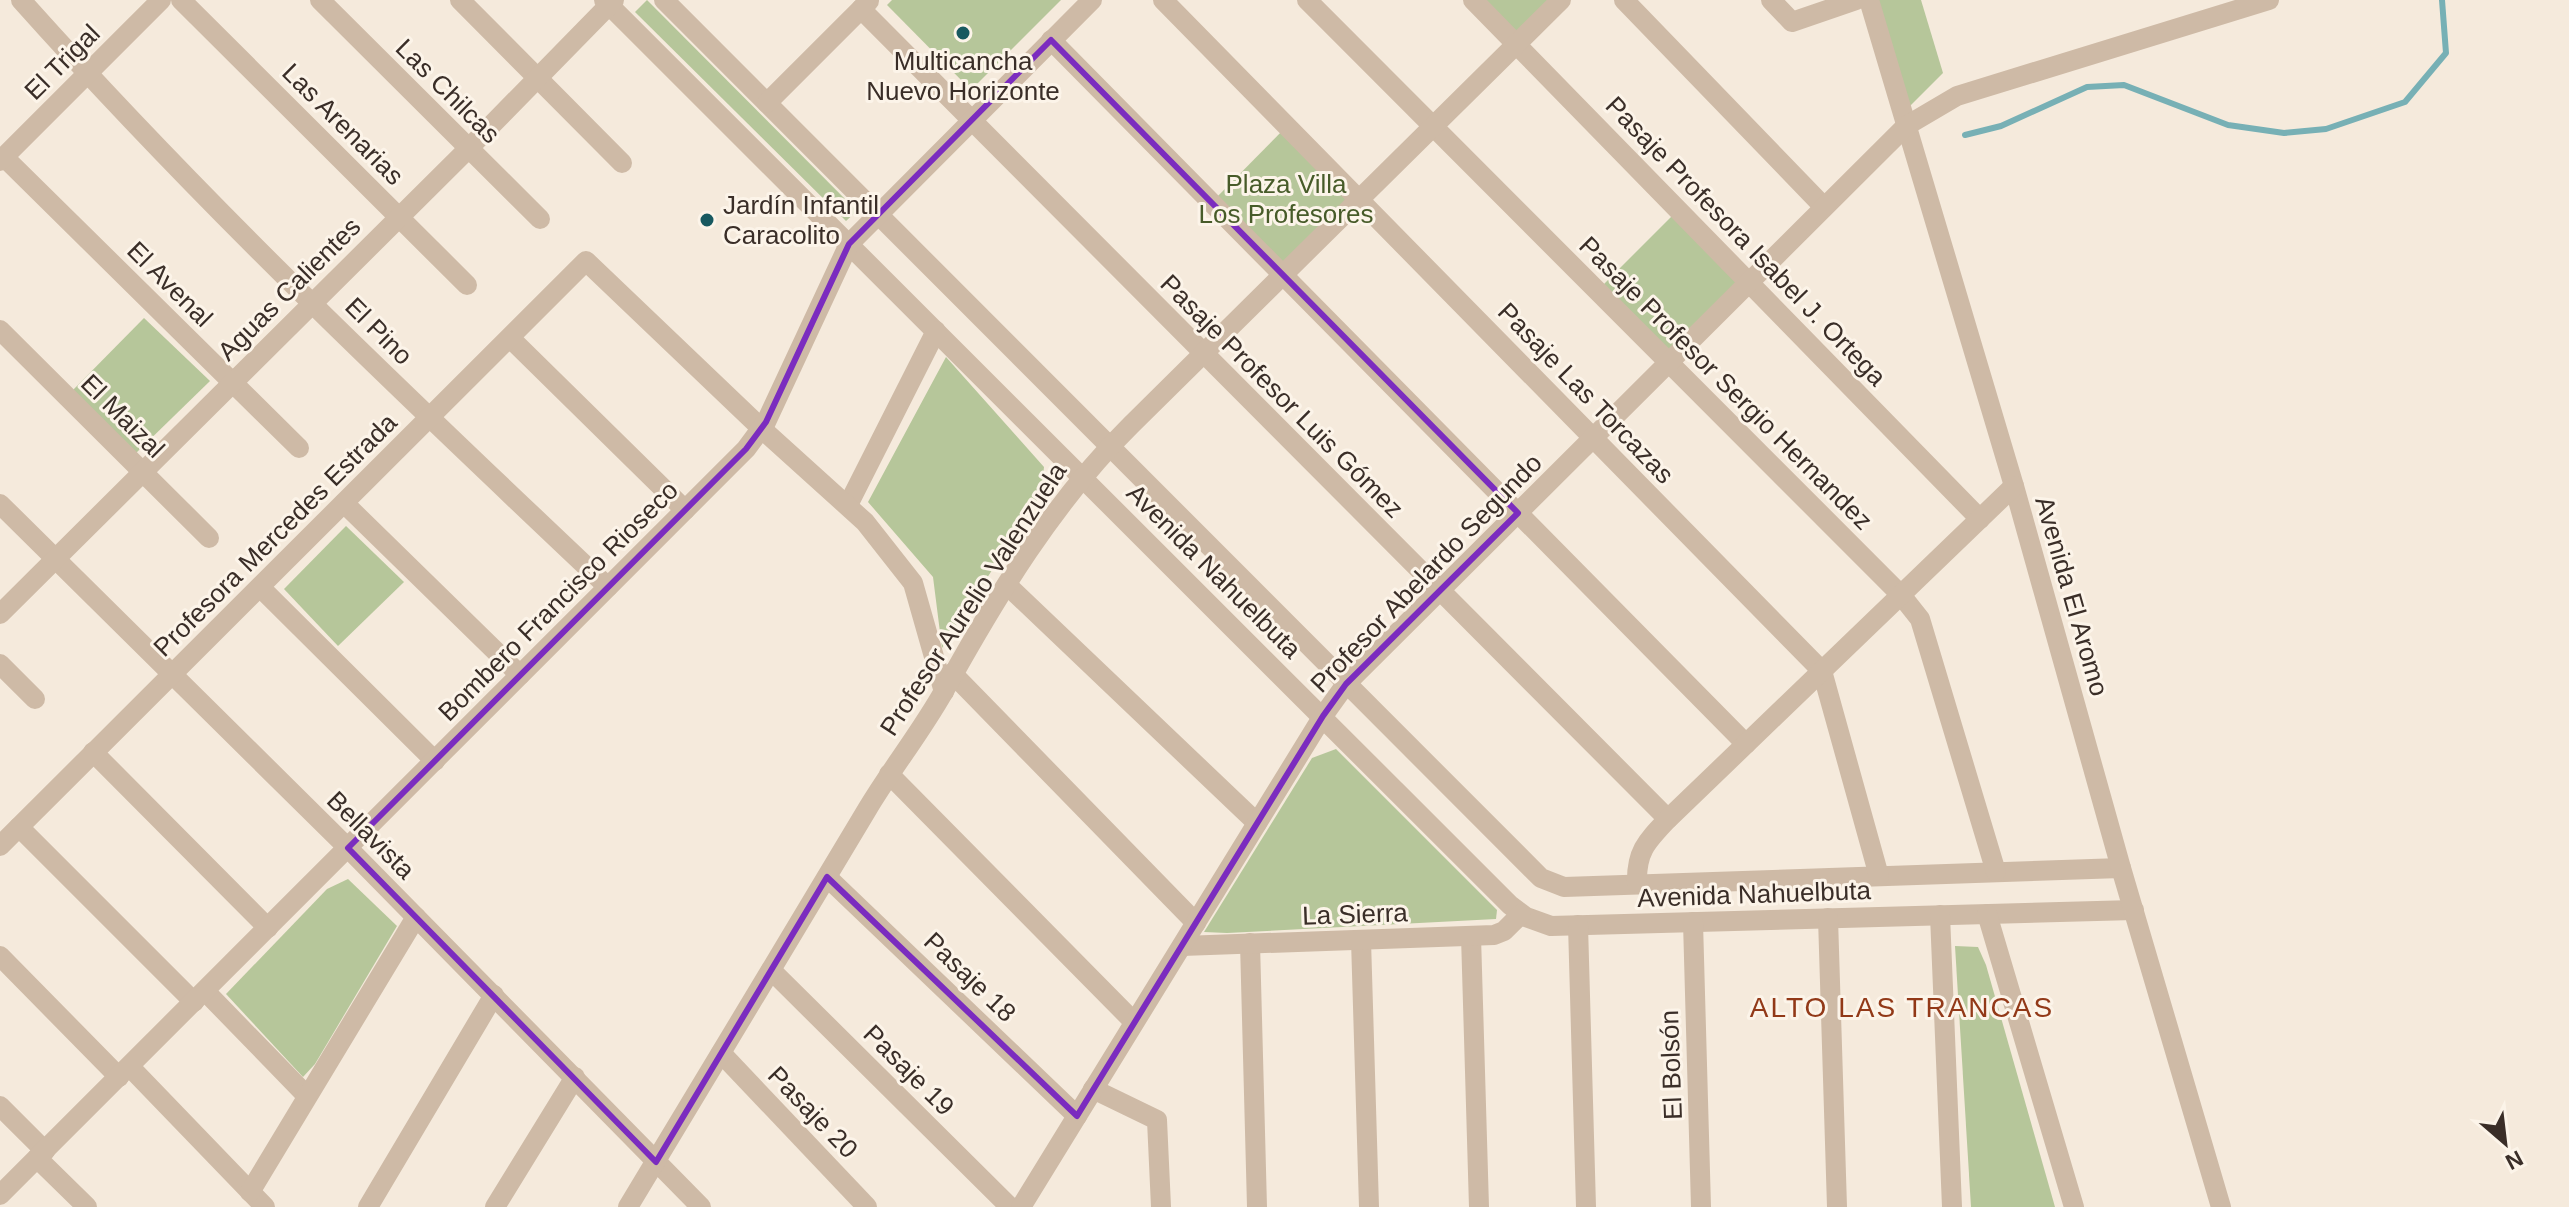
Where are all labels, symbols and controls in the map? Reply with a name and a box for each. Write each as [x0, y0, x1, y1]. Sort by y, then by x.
street label: El Trigal [18, 18, 106, 106]
marker: Multicancha Nuevo Horizonte [954, 24, 972, 42]
street label: Las Chilcas [390, 33, 506, 149]
place label: Multicancha Nuevo Horizonte [866, 46, 1060, 106]
street label: Las Arenarias [276, 57, 410, 191]
street label: Pasaje Profesora Isabel J. Ortega [1600, 90, 1893, 392]
park label: Plaza Villa Los Profesores [1199, 169, 1373, 229]
place label: Jardín Infantil Caracolito [723, 190, 879, 250]
street label: Aguas Calientes [211, 211, 367, 367]
marker: Jardín Infantil Caracolito [698, 211, 716, 229]
street label: Pasaje Profesor Sergio Hernandez [1573, 230, 1879, 536]
street label: El Avenal [121, 235, 219, 333]
street label: Pasaje Profesor Luis Gómez [1154, 268, 1410, 524]
street label: El Pino [339, 291, 419, 371]
street label: Pasaje Las Torcazas [1492, 296, 1680, 490]
street label: El Maizal [75, 368, 171, 464]
street label: Profesora Mercedes Estrada [147, 407, 403, 663]
street label: Profesor Abelardo Segundo [1304, 448, 1548, 698]
street label: Profesor Aurelio Valenzuela [874, 457, 1073, 741]
street label: Bombero Francisco Rioseco [432, 475, 684, 727]
street label: Avenida Nahuelbuta [1121, 478, 1308, 665]
street label: Avenida El Aromo [2029, 493, 2115, 699]
street label: Bellavista [321, 785, 421, 885]
street label: Avenida Nahuelbuta [1637, 875, 1872, 913]
street label: La Sierra [1302, 897, 1409, 931]
street label: Pasaje 18 [918, 926, 1022, 1028]
district label: ALTO LAS TRANCAS [1750, 992, 2054, 1023]
street label: El Bolsón [1654, 1010, 1688, 1120]
street label: Pasaje 19 [858, 1019, 960, 1121]
street label: Pasaje 20 [762, 1060, 864, 1164]
north arrow [2465, 1103, 2545, 1183]
text: N [2501, 1145, 2527, 1175]

